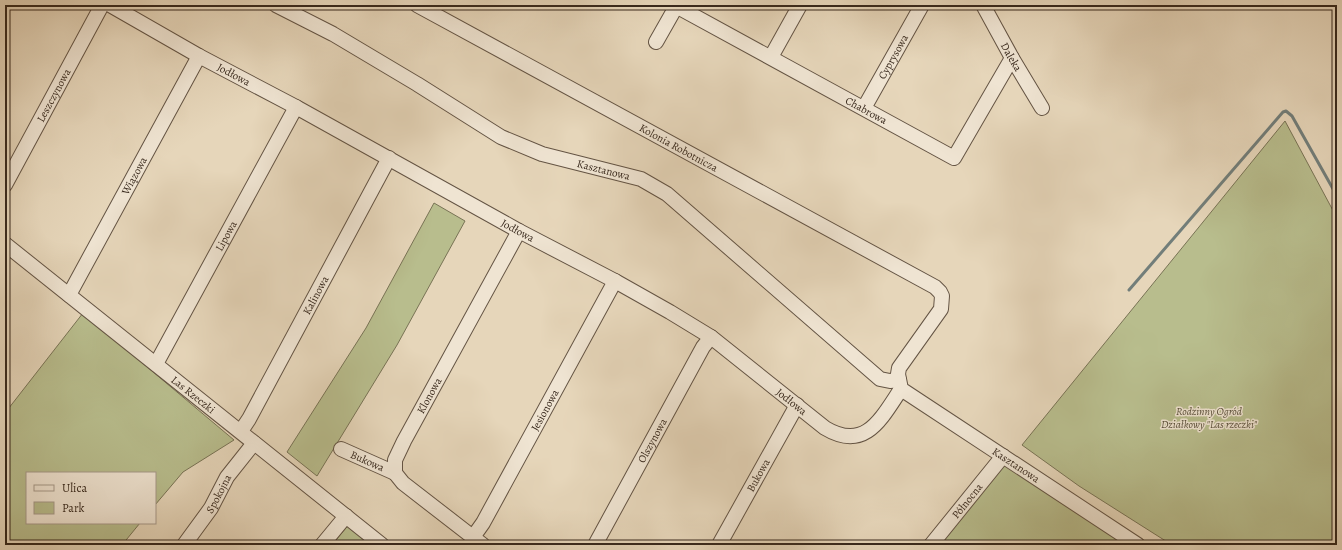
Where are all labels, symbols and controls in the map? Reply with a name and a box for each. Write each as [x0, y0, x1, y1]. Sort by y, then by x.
street label: Cyprysowa [874, 31, 912, 82]
street label: Daleka [997, 40, 1026, 75]
street label: Jodłowa [215, 59, 254, 90]
street label: Leszczynowa [33, 65, 74, 125]
street label: Chabrowa [843, 93, 891, 128]
street label: Kolonia Robotnicza [637, 120, 721, 175]
street label: Wiązowa [117, 153, 151, 198]
street label: Kasztanowa [575, 156, 633, 184]
street label: Jodłowa [499, 215, 538, 246]
street label: Lipowa [211, 217, 241, 254]
street label: Kalinowa [299, 272, 332, 317]
street label: Las Rzeczki [168, 372, 218, 417]
street label: Klonowa [413, 374, 445, 416]
street label: Jodłowa [773, 384, 811, 419]
street label: Jesionowa [527, 386, 562, 433]
park label: Rodzinny Ogród Działkowy "Las rzeczki" [1161, 404, 1258, 432]
street label: Olszynowa [634, 415, 671, 466]
street label: Kasztanowa [989, 444, 1044, 486]
street label: Bukowa [348, 447, 388, 475]
street label: Bukowa [743, 455, 774, 494]
street label: Spokojna [202, 471, 235, 516]
legend [26, 472, 156, 524]
street label: Północna [948, 479, 986, 521]
text: Ulica [62, 480, 87, 496]
text: Park [62, 500, 85, 516]

